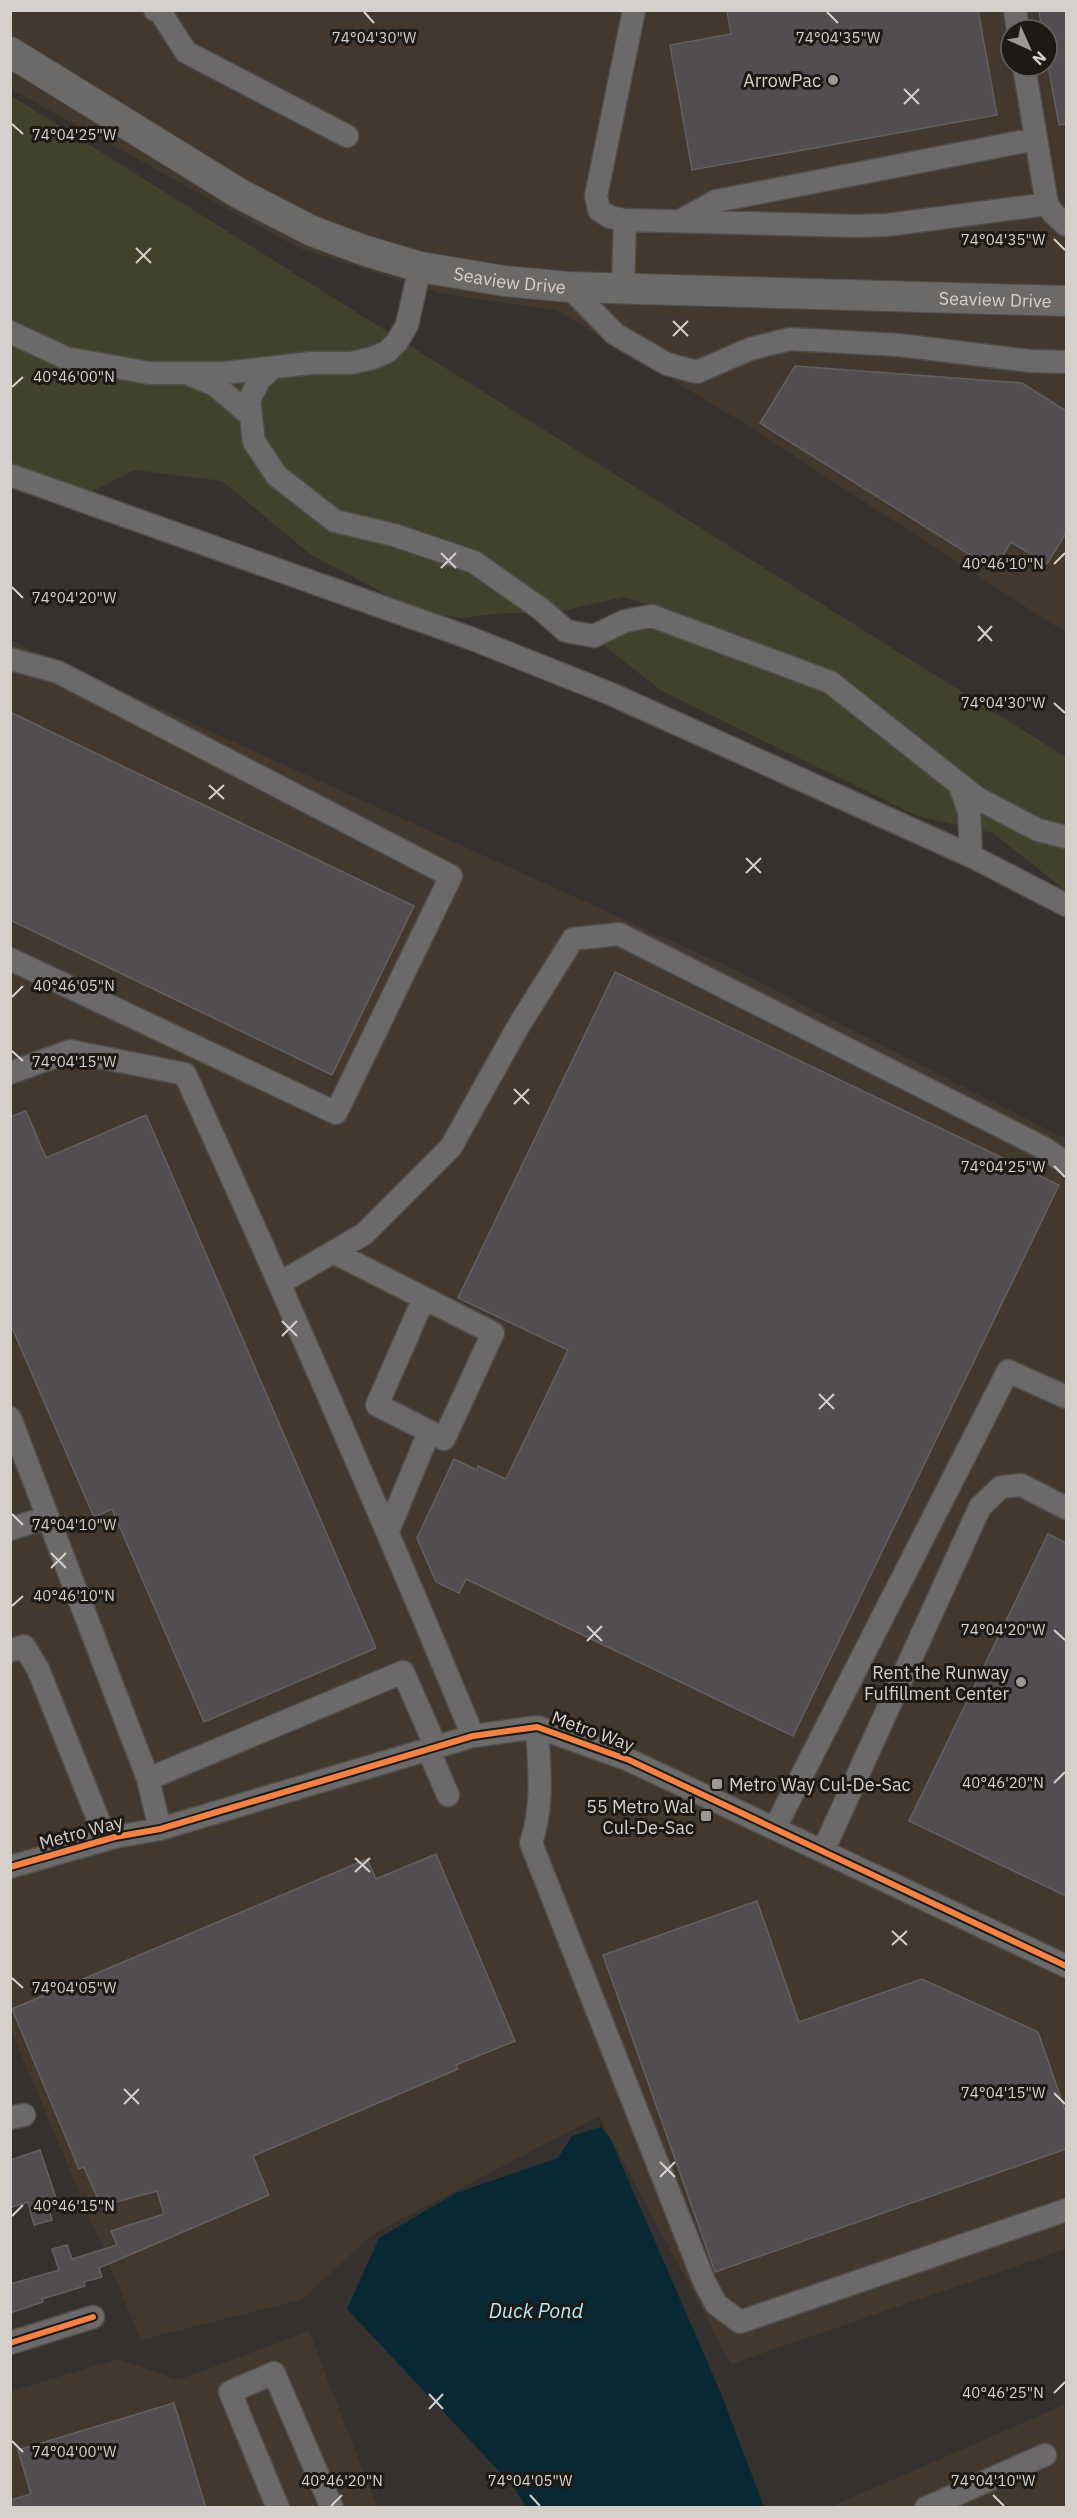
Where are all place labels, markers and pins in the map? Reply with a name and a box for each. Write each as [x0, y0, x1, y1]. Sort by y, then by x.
place label: ArrowPac [743, 69, 821, 92]
marker: ArrowPac [826, 73, 840, 87]
place label: Rent the Runway Fulfillment Center [864, 1661, 1009, 1705]
marker: Rent the Runway Fulfillment Center [1014, 1675, 1028, 1689]
place label: Metro Way Cul-De-Sac [729, 1773, 911, 1796]
marker: Metro Way Cul-De-Sac [710, 1777, 724, 1791]
place label: 55 Metro Wal Cul-De-Sac [586, 1795, 694, 1839]
marker: 55 Metro Wal Cul-De-Sac [699, 1809, 713, 1823]

